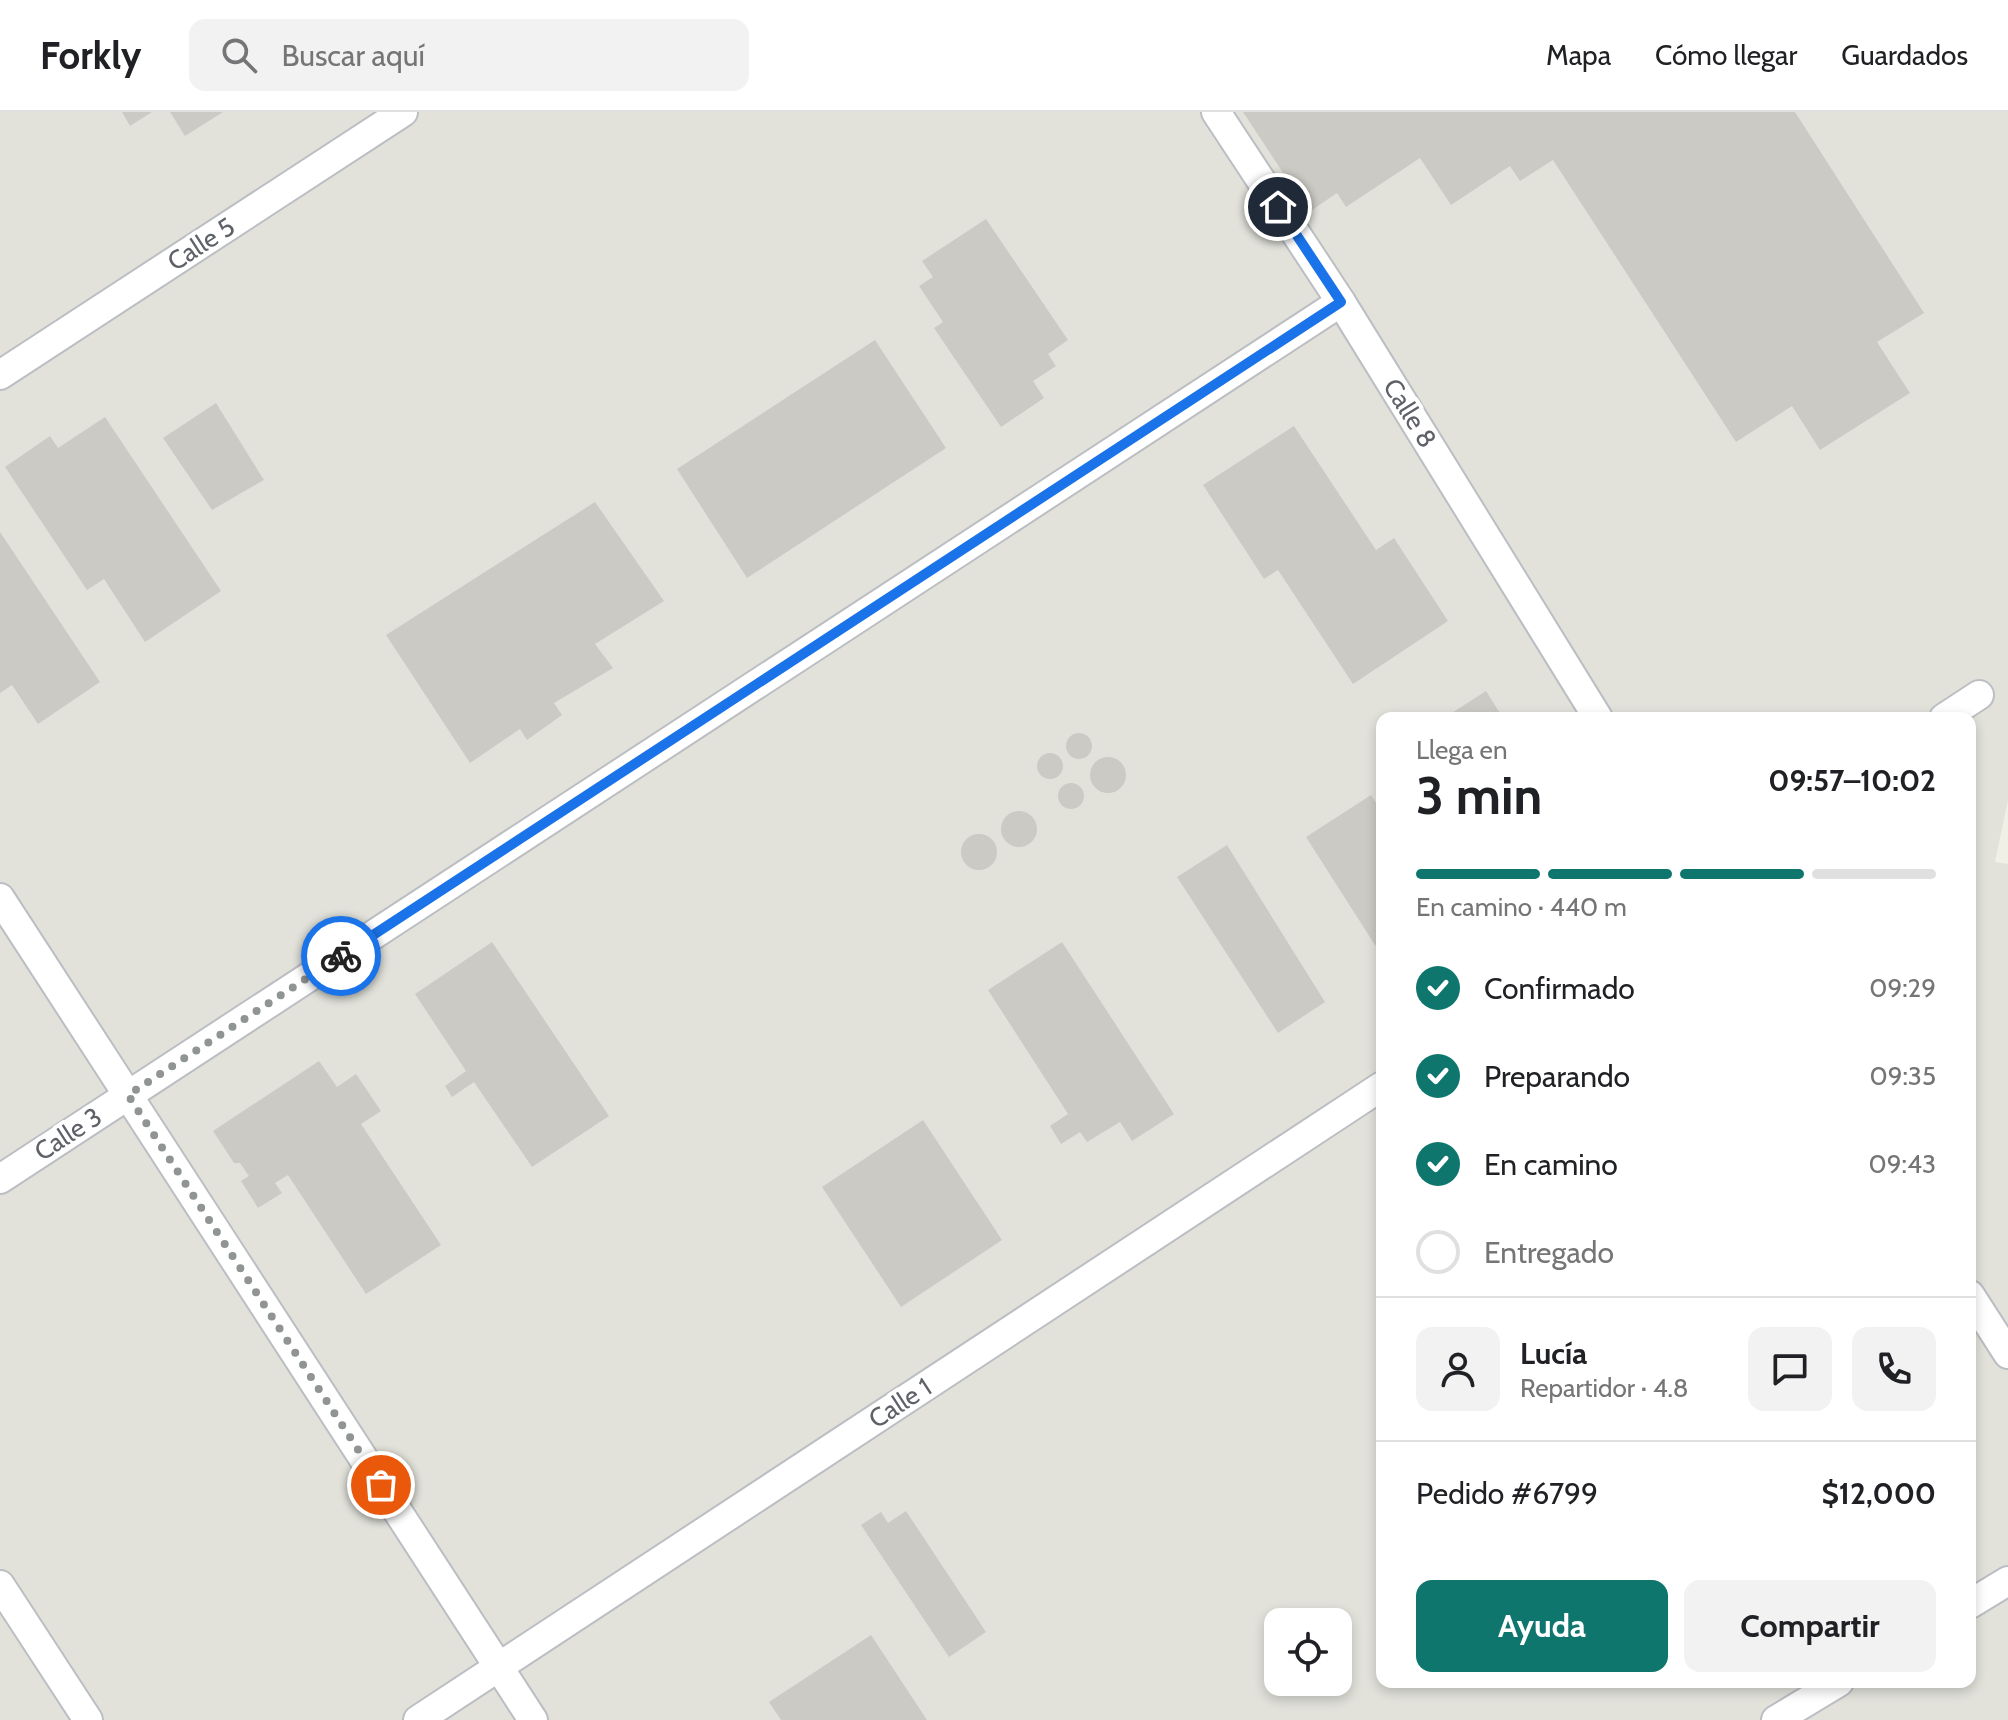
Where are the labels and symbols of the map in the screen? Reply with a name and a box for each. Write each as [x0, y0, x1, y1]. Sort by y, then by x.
pin [1244, 173, 1312, 241]
street label: Calle 5 [161, 210, 241, 278]
street label: Calle 8 [1376, 372, 1444, 454]
courier [301, 916, 381, 996]
street label: Calle 3 [28, 1100, 108, 1168]
street label: Calle 1 [863, 1371, 937, 1435]
pin [347, 1451, 415, 1519]

